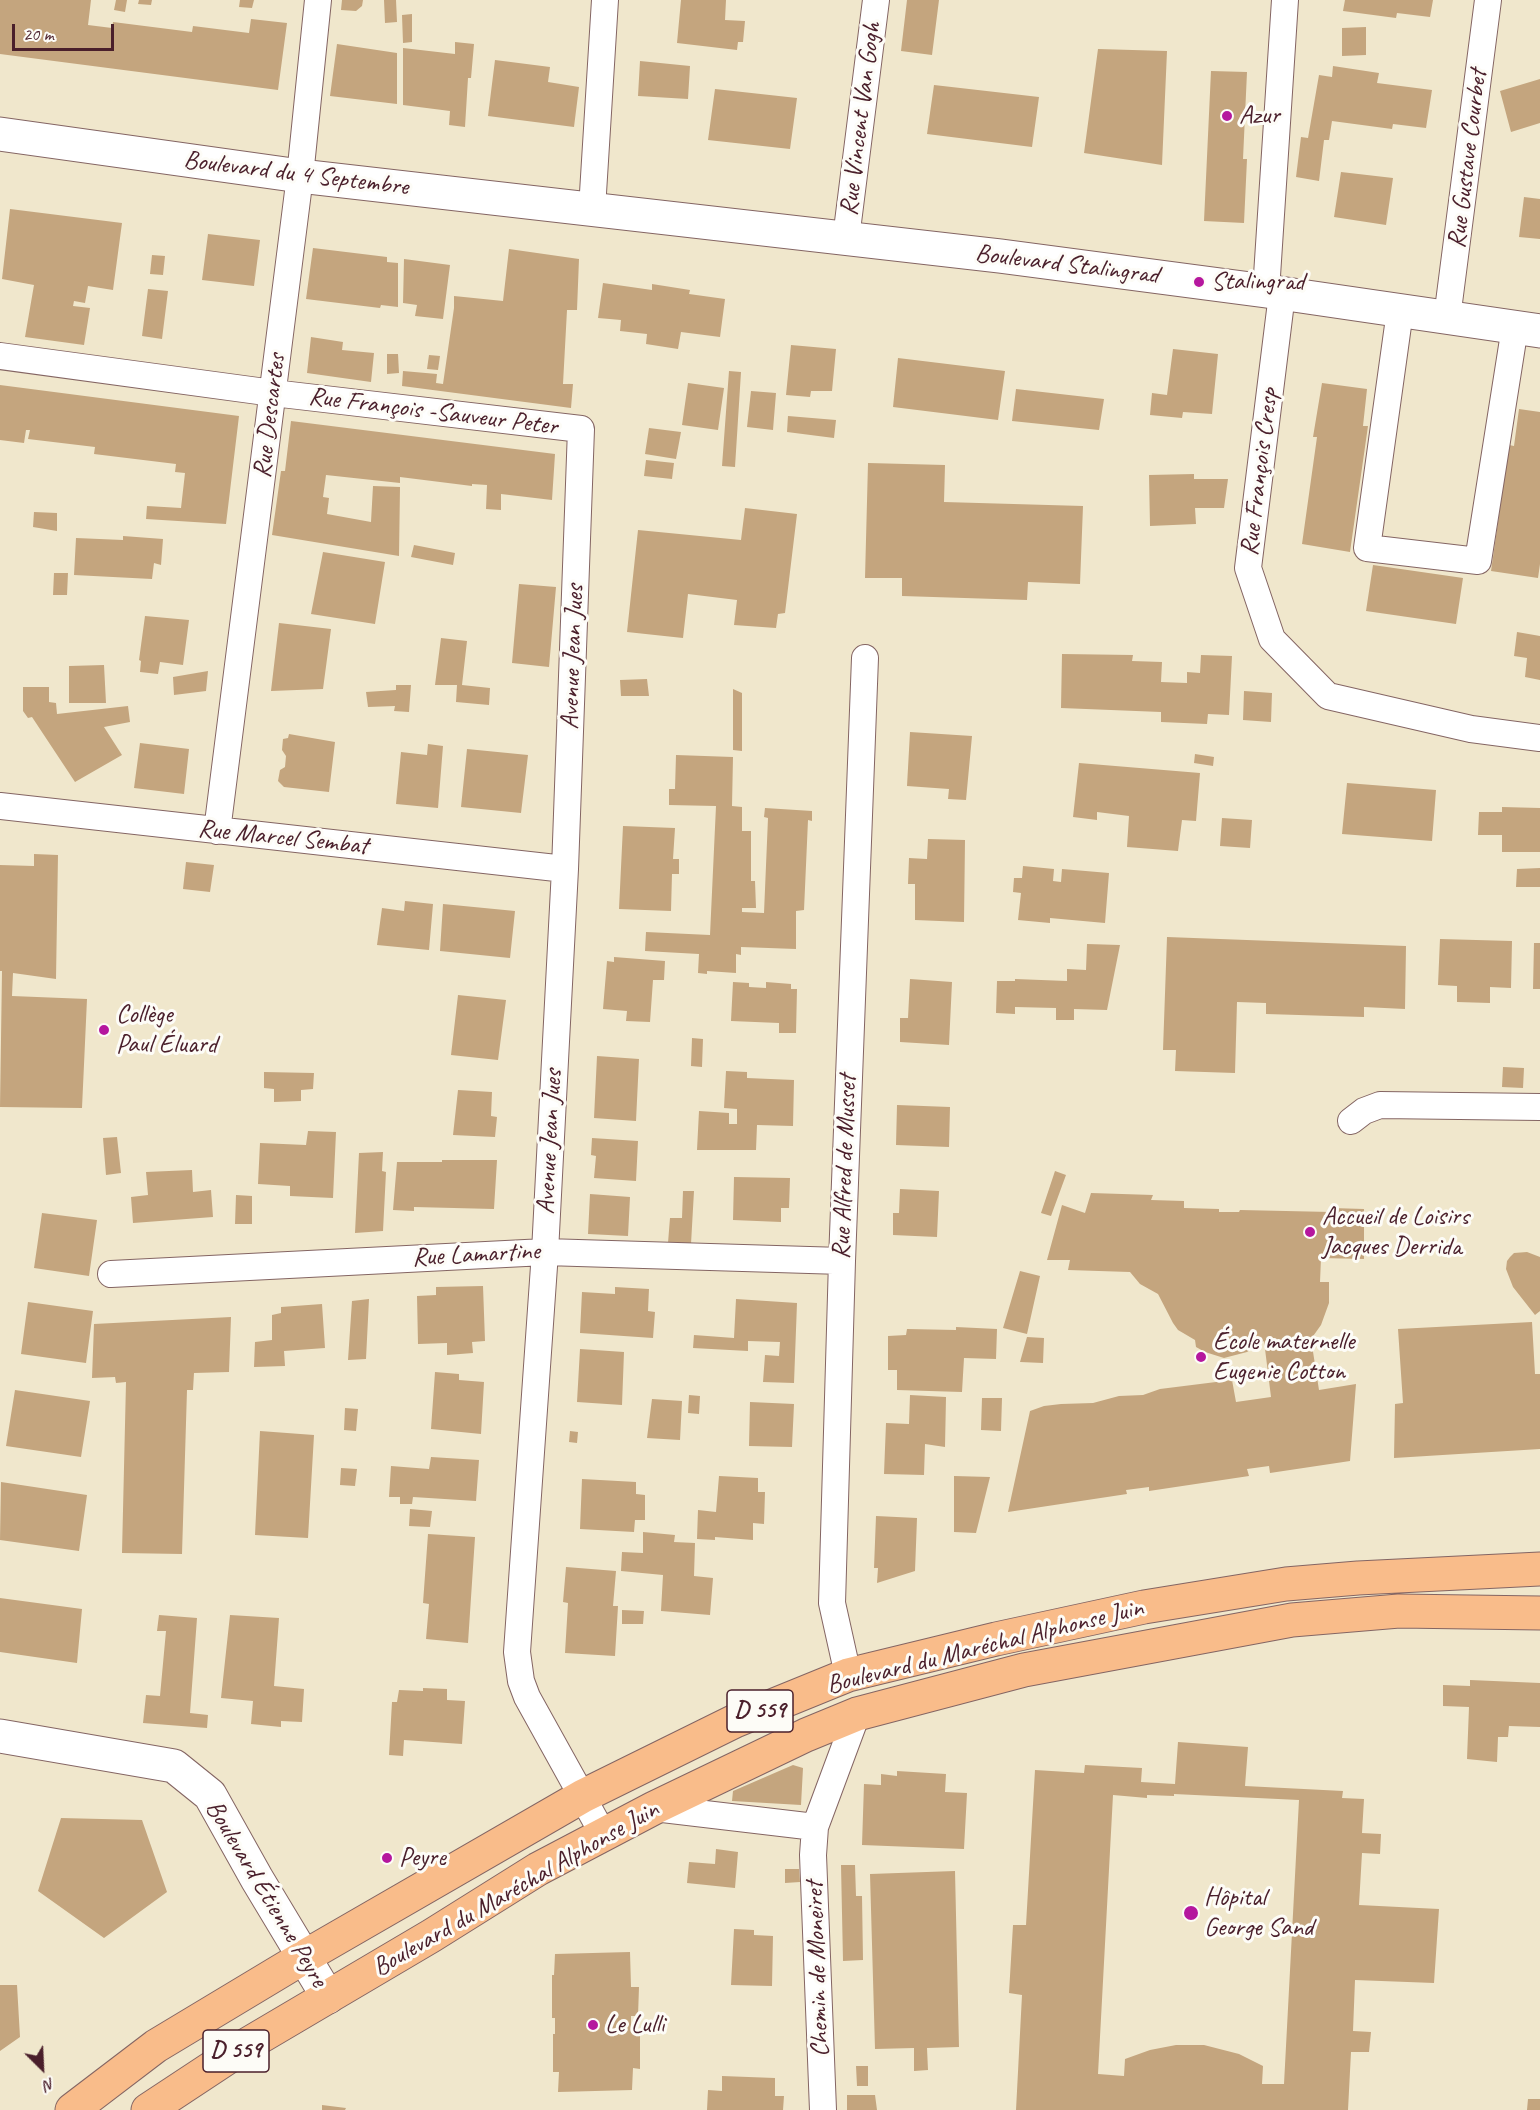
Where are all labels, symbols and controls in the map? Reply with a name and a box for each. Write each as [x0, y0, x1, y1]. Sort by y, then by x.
scale bar [15, 12, 117, 50]
street label: Rue Vincent Van Gogh [834, 20, 888, 218]
text: 20 m [23, 23, 54, 45]
street label: Rue Gustave Courbet [1442, 68, 1494, 250]
place label: Azur [1239, 100, 1280, 132]
marker: Azur [1220, 109, 1234, 123]
street label: Boulevard du 4 Septembre [182, 145, 410, 203]
street label: Boulevard Stalingrad [974, 238, 1160, 292]
place label: Stalingrad [1211, 266, 1305, 298]
marker: Stalingrad [1192, 275, 1206, 289]
street label: Rue Descartes [247, 352, 293, 480]
street label: Rue François -Sauveur Peter [307, 381, 559, 443]
street label: Rue François Cresp [1234, 386, 1286, 558]
street label: Avenue Jean Jues [555, 584, 591, 730]
street label: Rue Marcel Sembat [196, 814, 370, 862]
place label: Collège Paul Éluard [116, 999, 217, 1060]
marker: Collège Paul Éluard [97, 1023, 111, 1037]
street label: Avenue Jean Jues [531, 1069, 569, 1215]
street label: Rue Alfred de Musset [826, 1074, 864, 1260]
place label: Accueil de Loisirs Jacques Derrida [1322, 1201, 1469, 1262]
marker: Accueil de Loisirs Jacques Derrida [1303, 1225, 1317, 1239]
street label: Rue Lamartine [411, 1236, 541, 1274]
place label: École maternelle Eugenie Cotton [1213, 1326, 1355, 1388]
marker: École maternelle Eugenie Cotton [1194, 1350, 1208, 1364]
street label: Boulevard du Maréchal Alphonse Juin [824, 1593, 1146, 1701]
road number: D 559 [727, 1690, 793, 1732]
street label: Boulevard du Maréchal Alphonse Juin [367, 1794, 665, 1984]
street label: Boulevard Étienne Peyre [198, 1795, 334, 1993]
place label: Peyre [399, 1842, 446, 1874]
marker: Peyre [380, 1851, 394, 1865]
street label: Chemin de Moneiret [799, 1881, 837, 2057]
place label: Hôpital George Sand [1204, 1882, 1313, 1943]
marker: Hôpital George Sand [1182, 1904, 1200, 1922]
place label: Le Lulli [605, 2009, 664, 2041]
marker: Le Lulli [586, 2018, 600, 2032]
road number: D 559 [203, 2030, 269, 2072]
north arrow [12, 2038, 72, 2098]
text: N [41, 2073, 58, 2096]

